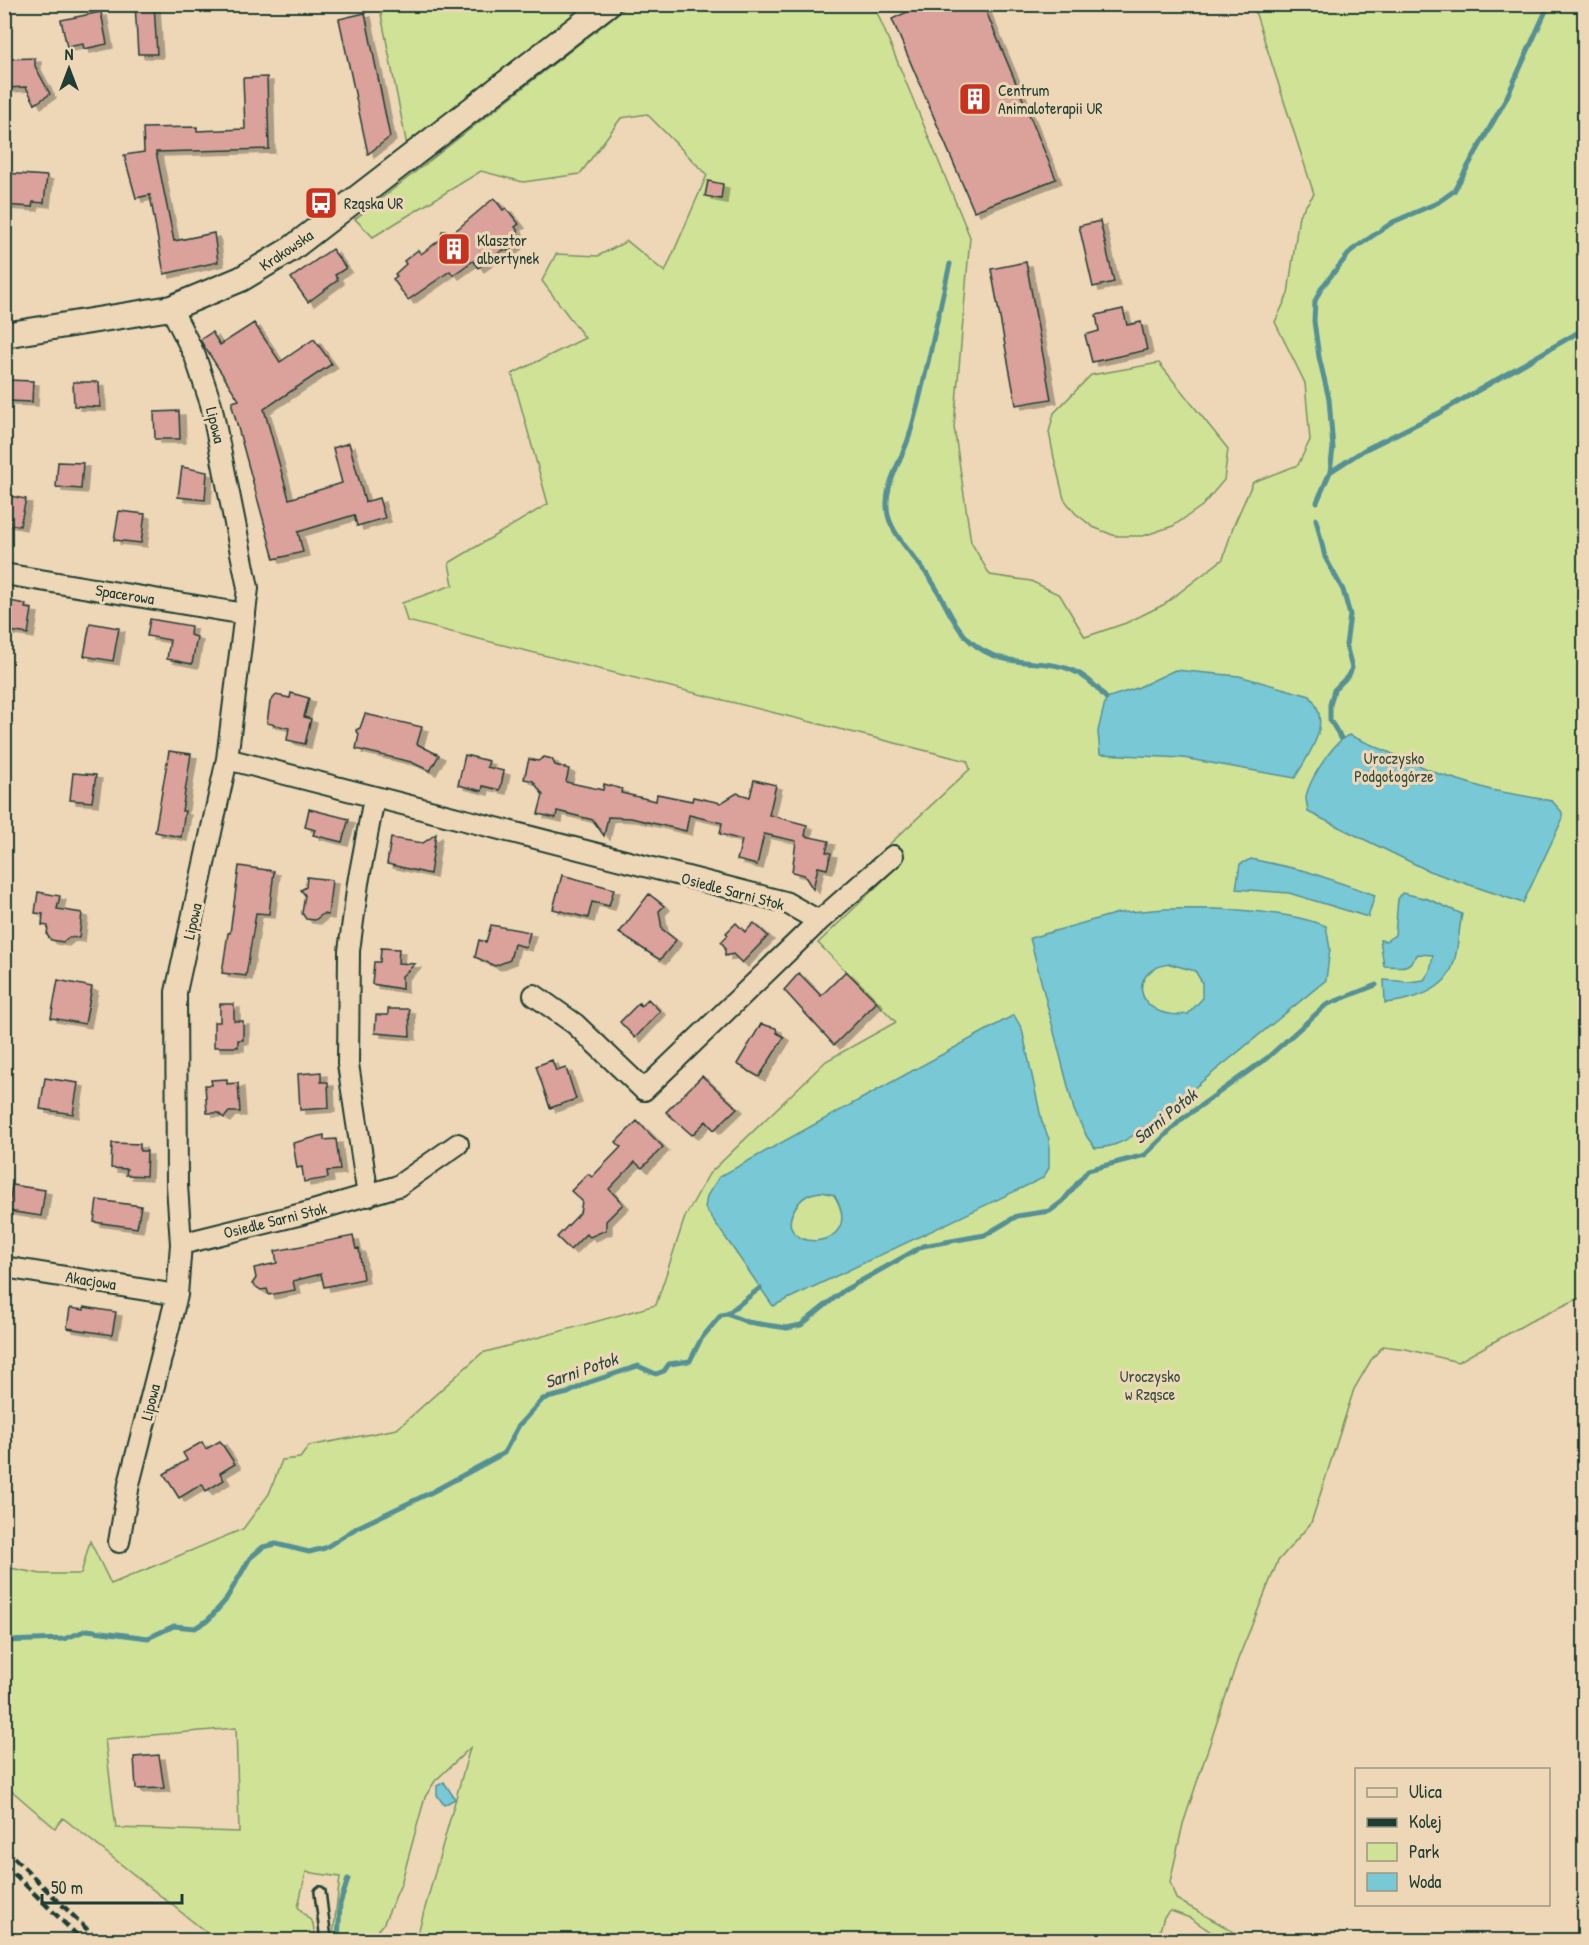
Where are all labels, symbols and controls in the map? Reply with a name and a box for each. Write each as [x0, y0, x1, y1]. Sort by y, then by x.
north arrow [39, 39, 99, 99]
text: N [65, 43, 74, 65]
place label: Centrum Animaloterapii UR [998, 79, 1103, 119]
building icon: Centrum Animaloterapii UR [957, 81, 993, 117]
bus stop icon: Rząska UR [303, 185, 339, 221]
place label: Rząska UR [344, 192, 403, 214]
street label: Krakowska [255, 224, 317, 276]
place label: Klasztor albertynek [477, 229, 540, 269]
building icon: Klasztor albertynek [436, 231, 472, 267]
street label: Lipowa [201, 405, 231, 445]
street label: Spacerowa [94, 578, 156, 610]
park label: Uroczysko Podgołogórze [1354, 747, 1434, 787]
street label: Osiedle Sarni Stok [679, 867, 787, 915]
street label: Lipowa [177, 901, 207, 941]
water label: Sarni Potok [1128, 1082, 1203, 1149]
street label: Osiedle Sarni Stok [221, 1196, 329, 1243]
street label: Akacjowa [64, 1265, 118, 1295]
water label: Sarni Potok [541, 1345, 622, 1394]
park label: Uroczysko w Rząsce [1120, 1365, 1181, 1405]
street label: Lipowa [135, 1382, 165, 1422]
legend [1355, 1768, 1550, 1906]
text: Ulica [1409, 1779, 1442, 1804]
text: Kolej [1409, 1809, 1442, 1834]
text: Park [1409, 1839, 1440, 1864]
scale bar [42, 1867, 182, 1905]
text: Woda [1409, 1869, 1441, 1894]
text: 50 m [51, 1875, 83, 1900]

